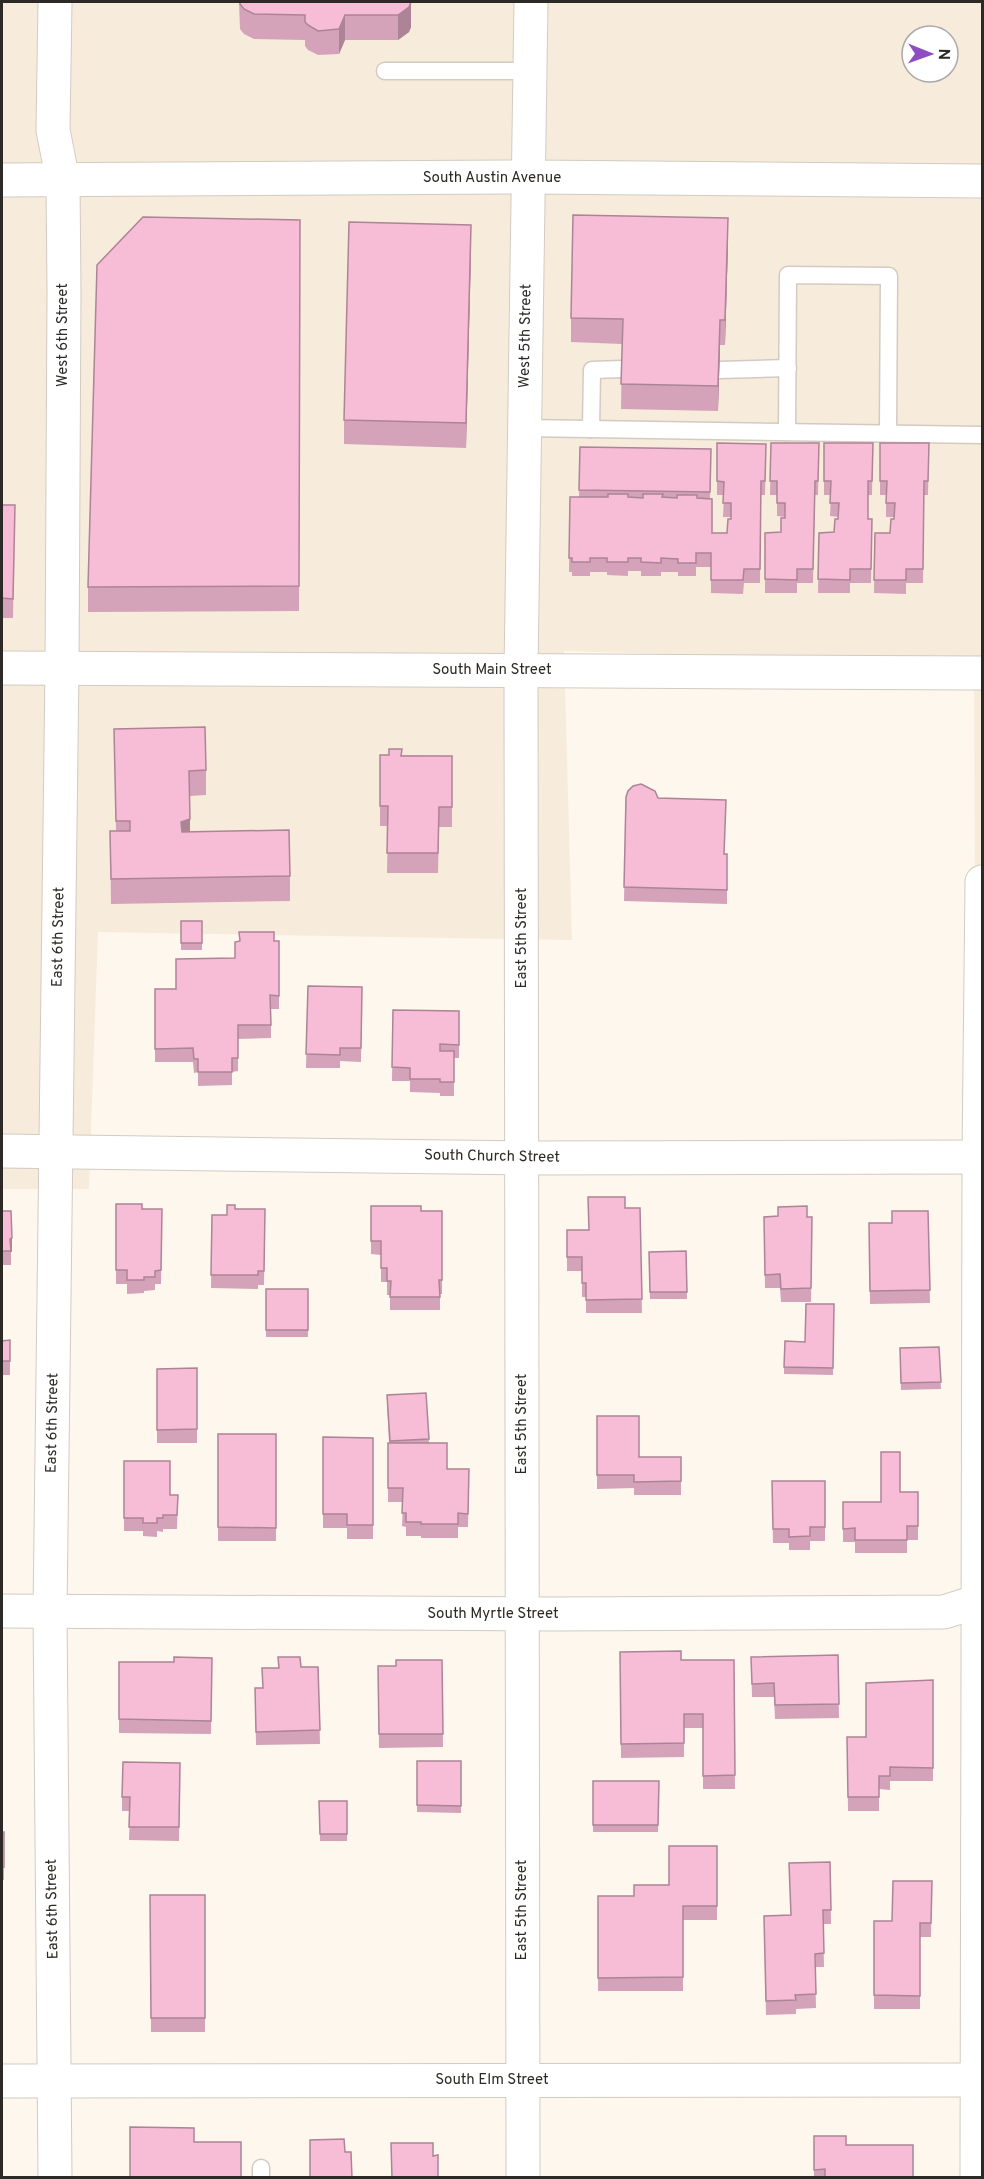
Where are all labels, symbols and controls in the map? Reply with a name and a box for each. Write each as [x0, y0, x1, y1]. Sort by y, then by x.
north arrow [900, 24, 960, 84]
text: N [933, 48, 953, 60]
street label: South Austin Avenue [423, 169, 561, 188]
street label: West 6th Street [54, 283, 73, 387]
street label: West 5th Street [516, 284, 536, 388]
street label: South Main Street [432, 661, 552, 680]
street label: East 6th Street [49, 887, 69, 987]
street label: East 5th Street [513, 888, 532, 988]
street label: South Church Street [424, 1146, 560, 1168]
street label: East 6th Street [43, 1373, 63, 1473]
street label: East 5th Street [513, 1374, 532, 1474]
street label: South Myrtle Street [427, 1605, 559, 1624]
street label: East 6th Street [43, 1859, 63, 1959]
street label: East 5th Street [513, 1860, 532, 1960]
street label: South Elm Street [435, 2071, 549, 2090]

